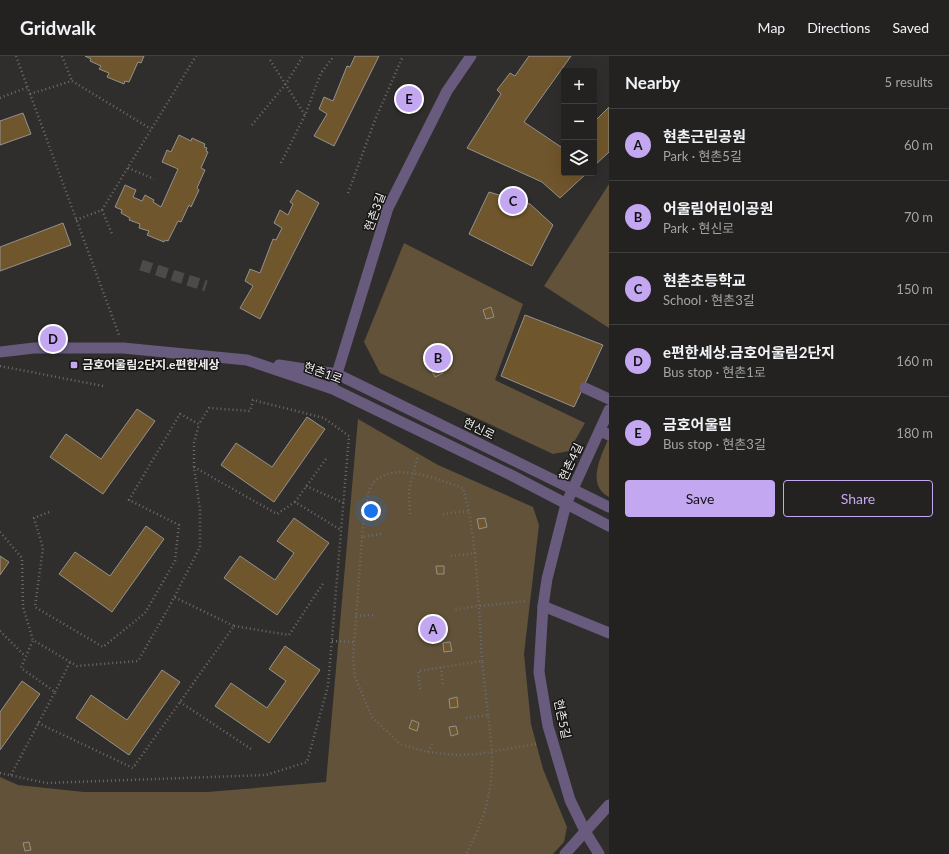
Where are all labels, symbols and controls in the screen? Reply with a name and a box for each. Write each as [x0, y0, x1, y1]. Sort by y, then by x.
text: Gridwalk [20, 16, 96, 39]
text: Map [758, 19, 785, 36]
text: Directions [807, 19, 870, 36]
text: Saved [892, 19, 929, 36]
map controls [561, 68, 597, 176]
button: + [561, 68, 597, 104]
text: Nearby [625, 72, 680, 93]
text: 5 results [885, 74, 933, 90]
pin: E [396, 84, 422, 114]
button: − [561, 104, 597, 140]
text: 현촌근린공원 [663, 127, 746, 145]
text: A [633, 137, 643, 153]
text: 60 m [904, 137, 933, 153]
button: layers [561, 140, 597, 176]
text: Park · 현촌5길 [663, 148, 742, 164]
pin: C [500, 186, 526, 216]
street label: 현촌3길 [361, 190, 388, 233]
text: 어울림어린이공원 [663, 199, 773, 217]
text: B [634, 209, 642, 225]
text: 70 m [904, 209, 933, 225]
text: Park · 현신로 [663, 220, 734, 236]
text: 현촌초등학교 [663, 271, 746, 289]
text: C [634, 281, 642, 297]
text: 150 m [896, 281, 933, 297]
text: School · 현촌3길 [663, 292, 755, 308]
pin: D [40, 324, 66, 354]
pin: B [425, 343, 451, 373]
text: e편한세상.금호어울림2단지 [663, 343, 835, 361]
text: D [633, 353, 643, 369]
text: 160 m [896, 353, 933, 369]
place label: 금호어울림2단지.e편한세상 [82, 357, 220, 372]
street label: 현촌1로 [302, 359, 345, 386]
marker: 금호어울림2단지.e편한세상 [69, 360, 79, 370]
text: Bus stop · 현촌1로 [663, 364, 766, 380]
street label: 현신로 [461, 415, 497, 443]
text: 금호어울림 [663, 415, 732, 433]
text: E [634, 425, 642, 441]
text: 180 m [896, 425, 933, 441]
text: Bus stop · 현촌3길 [663, 436, 766, 452]
street label: 현촌4길 [555, 440, 586, 483]
button: Save [625, 480, 775, 517]
button: Share [783, 480, 933, 517]
your location [361, 501, 381, 521]
pin: A [420, 614, 446, 644]
street label: 현촌5길 [551, 698, 574, 740]

